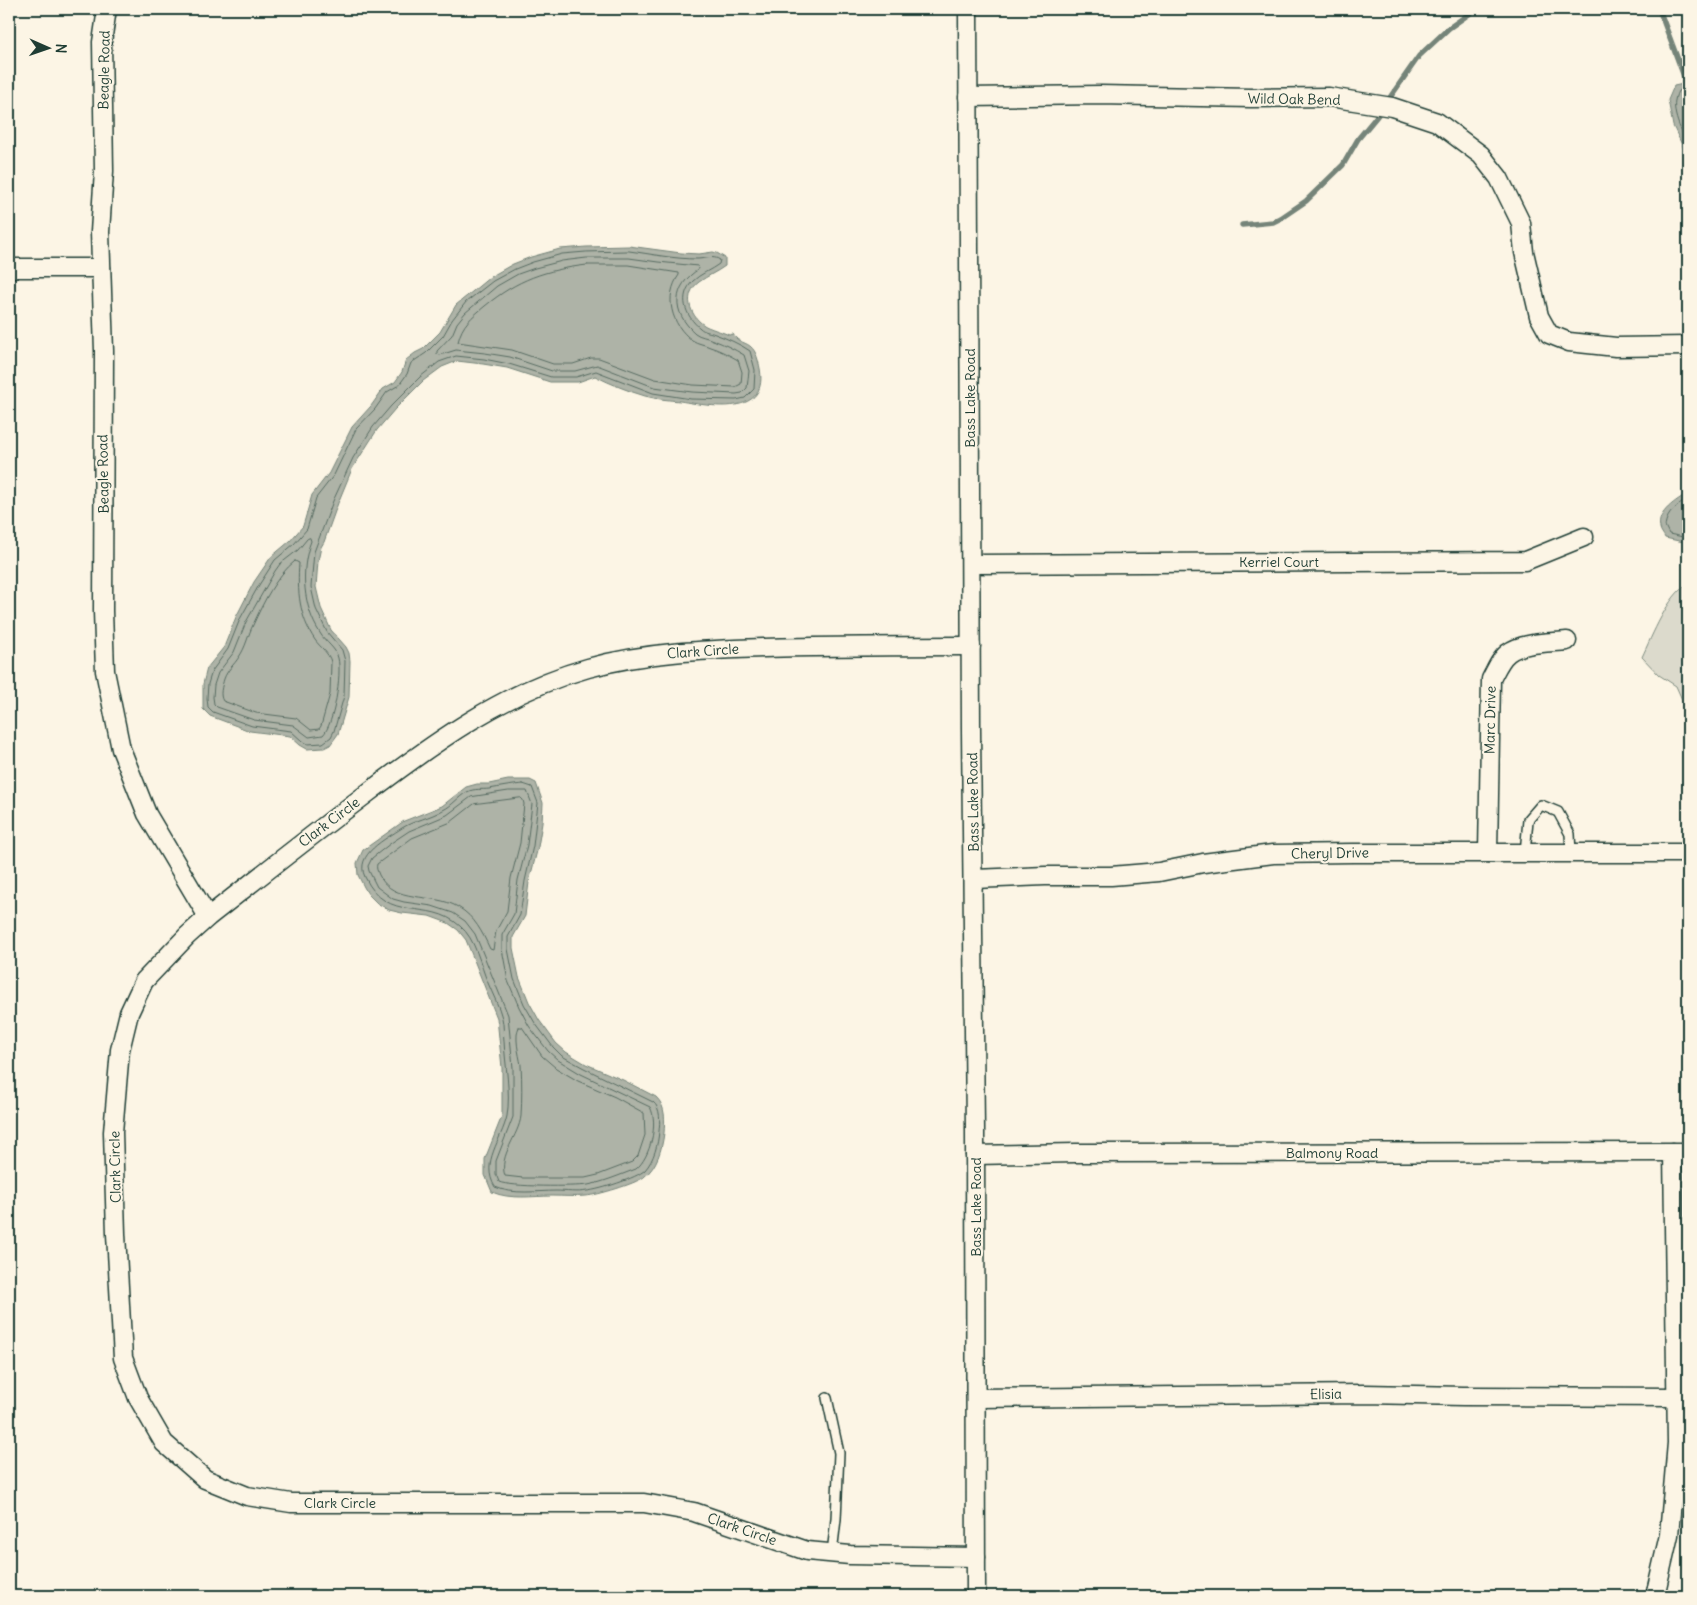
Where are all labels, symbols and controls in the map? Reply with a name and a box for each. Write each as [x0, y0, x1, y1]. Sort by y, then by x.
north arrow [22, 22, 72, 72]
street label: Beagle Road [94, 30, 114, 110]
text: N [52, 43, 70, 54]
street label: Wild Oak Bend [1247, 89, 1341, 109]
street label: Bass Lake Road [961, 348, 979, 448]
street label: Beagle Road [93, 434, 113, 514]
street label: Kerriel Court [1239, 553, 1319, 571]
street label: Clark Circle [666, 640, 740, 662]
street label: Marc Drive [1480, 686, 1500, 754]
street label: Bass Lake Road [963, 752, 983, 852]
street label: Clark Circle [295, 793, 363, 851]
street label: Cheryl Drive [1291, 843, 1369, 863]
street label: Clark Circle [105, 1131, 125, 1203]
street label: Balmony Road [1286, 1144, 1378, 1162]
street label: Bass Lake Road [967, 1157, 985, 1257]
street label: Elisia [1310, 1385, 1342, 1403]
street label: Clark Circle [304, 1494, 376, 1512]
street label: Clark Circle [705, 1509, 779, 1549]

